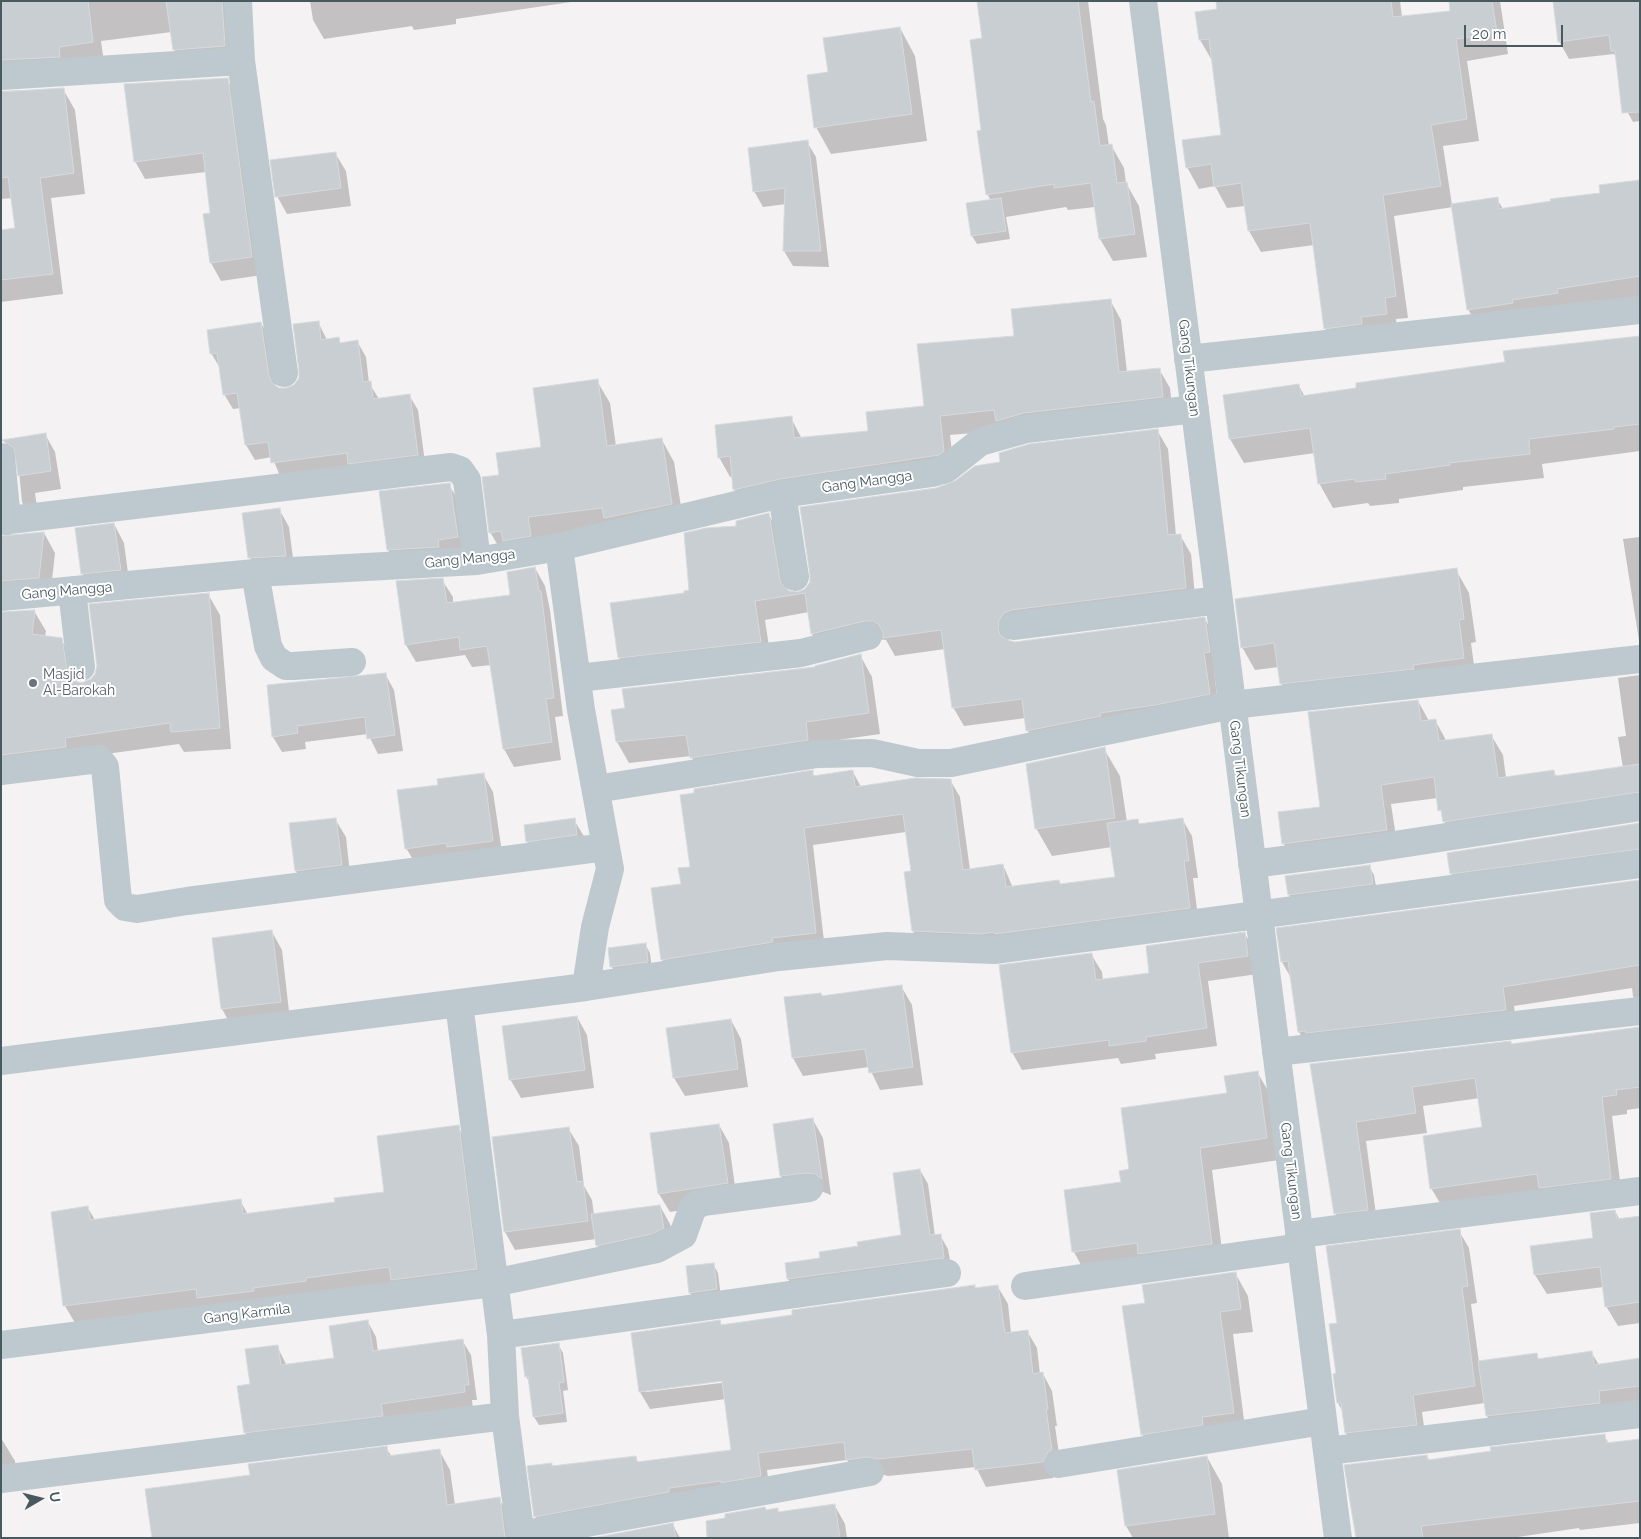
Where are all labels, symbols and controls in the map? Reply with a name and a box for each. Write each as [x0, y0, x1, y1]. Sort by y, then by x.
scale bar [1466, 15, 1565, 47]
text: 20 m [1472, 25, 1507, 43]
street label: Gang Tikungan [1175, 318, 1203, 418]
street label: Gang Mangga [821, 467, 913, 497]
street label: Gang Mangga [424, 546, 516, 572]
street label: Gang Mangga [21, 579, 113, 603]
place label: Masjid Al-Barokah [43, 667, 115, 700]
marker: Masjid Al-Barokah [27, 677, 39, 689]
street label: Gang Tikungan [1226, 719, 1254, 819]
street label: Gang Tikungan [1277, 1121, 1305, 1221]
street label: Gang Karmila [203, 1300, 291, 1328]
north arrow [15, 1474, 65, 1524]
text: U [46, 1491, 64, 1503]

